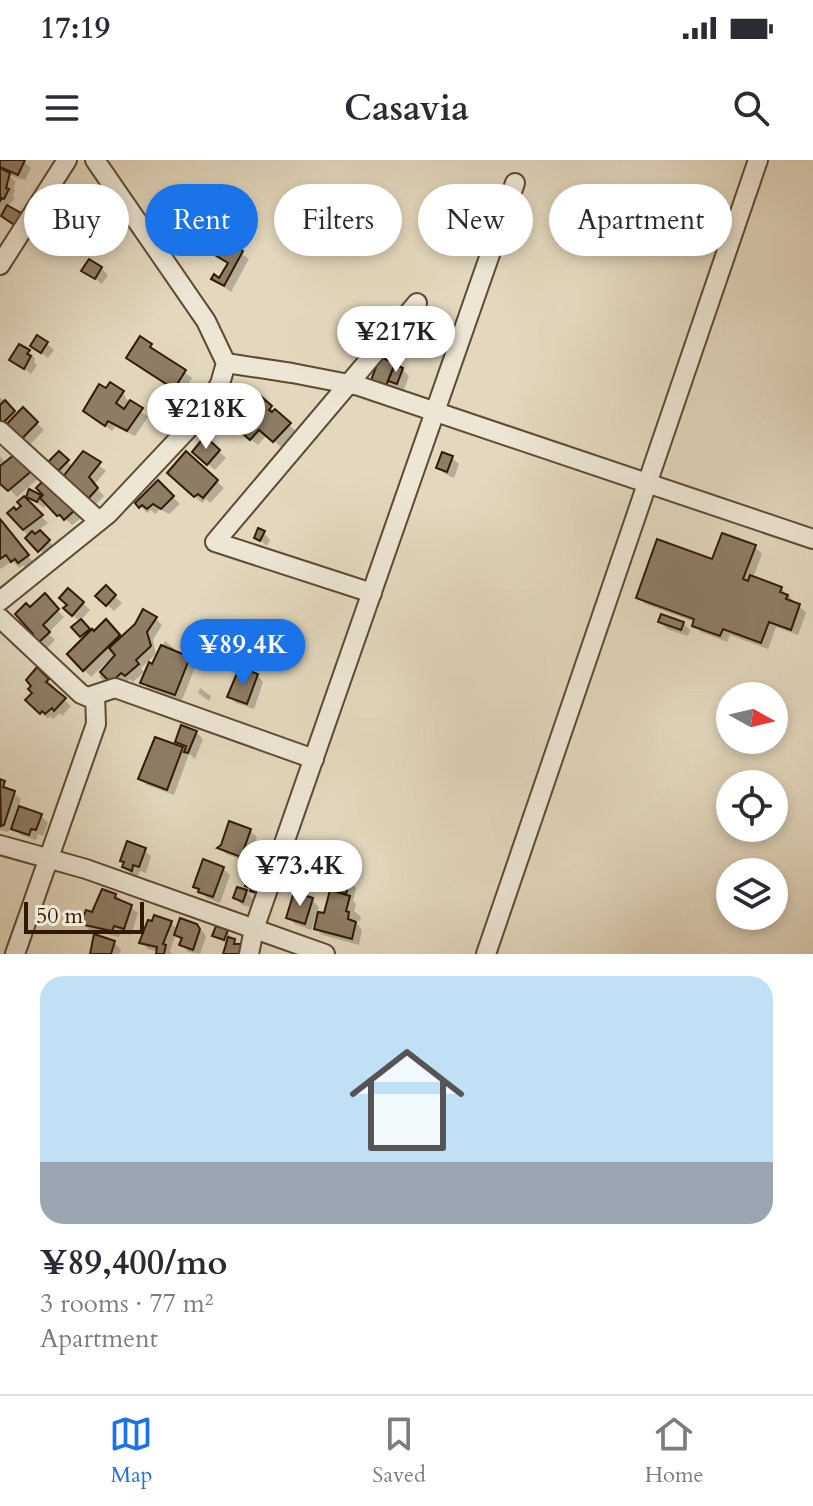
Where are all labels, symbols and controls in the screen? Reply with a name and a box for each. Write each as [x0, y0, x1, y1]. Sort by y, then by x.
text: 17:19 [40, 8, 110, 49]
text: Casavia [344, 84, 469, 133]
icon: menu [40, 86, 84, 130]
icon: search [729, 86, 773, 130]
chip: Buy [24, 184, 129, 256]
chip: Rent [145, 184, 258, 256]
chip: Filters [274, 184, 402, 256]
chip: New [418, 184, 533, 256]
chip: Apartment [549, 184, 732, 256]
pin: ¥217K [340, 306, 452, 374]
text: ¥217K [355, 314, 437, 349]
pin: ¥218K [150, 383, 262, 451]
text: ¥218K [165, 391, 247, 426]
pin: ¥89.4K [178, 619, 308, 687]
text: ¥89.4K [198, 627, 288, 662]
north arrow [716, 682, 788, 754]
map controls [716, 682, 788, 930]
button: locate [716, 770, 788, 842]
pin: ¥73.4K [235, 840, 365, 908]
text: ¥73.4K [255, 848, 345, 883]
button: layers [716, 858, 788, 930]
scale bar [24, 898, 144, 934]
text: 50 m [36, 901, 83, 931]
icon: home [335, 1028, 479, 1172]
text: ¥89,400/mo [40, 1240, 227, 1286]
text: 3 rooms · 77 m² [40, 1286, 213, 1321]
text: Apartment [40, 1321, 158, 1356]
tab: Map [109, 1412, 153, 1490]
tab: Saved [372, 1412, 426, 1490]
tab: Home [645, 1412, 704, 1490]

